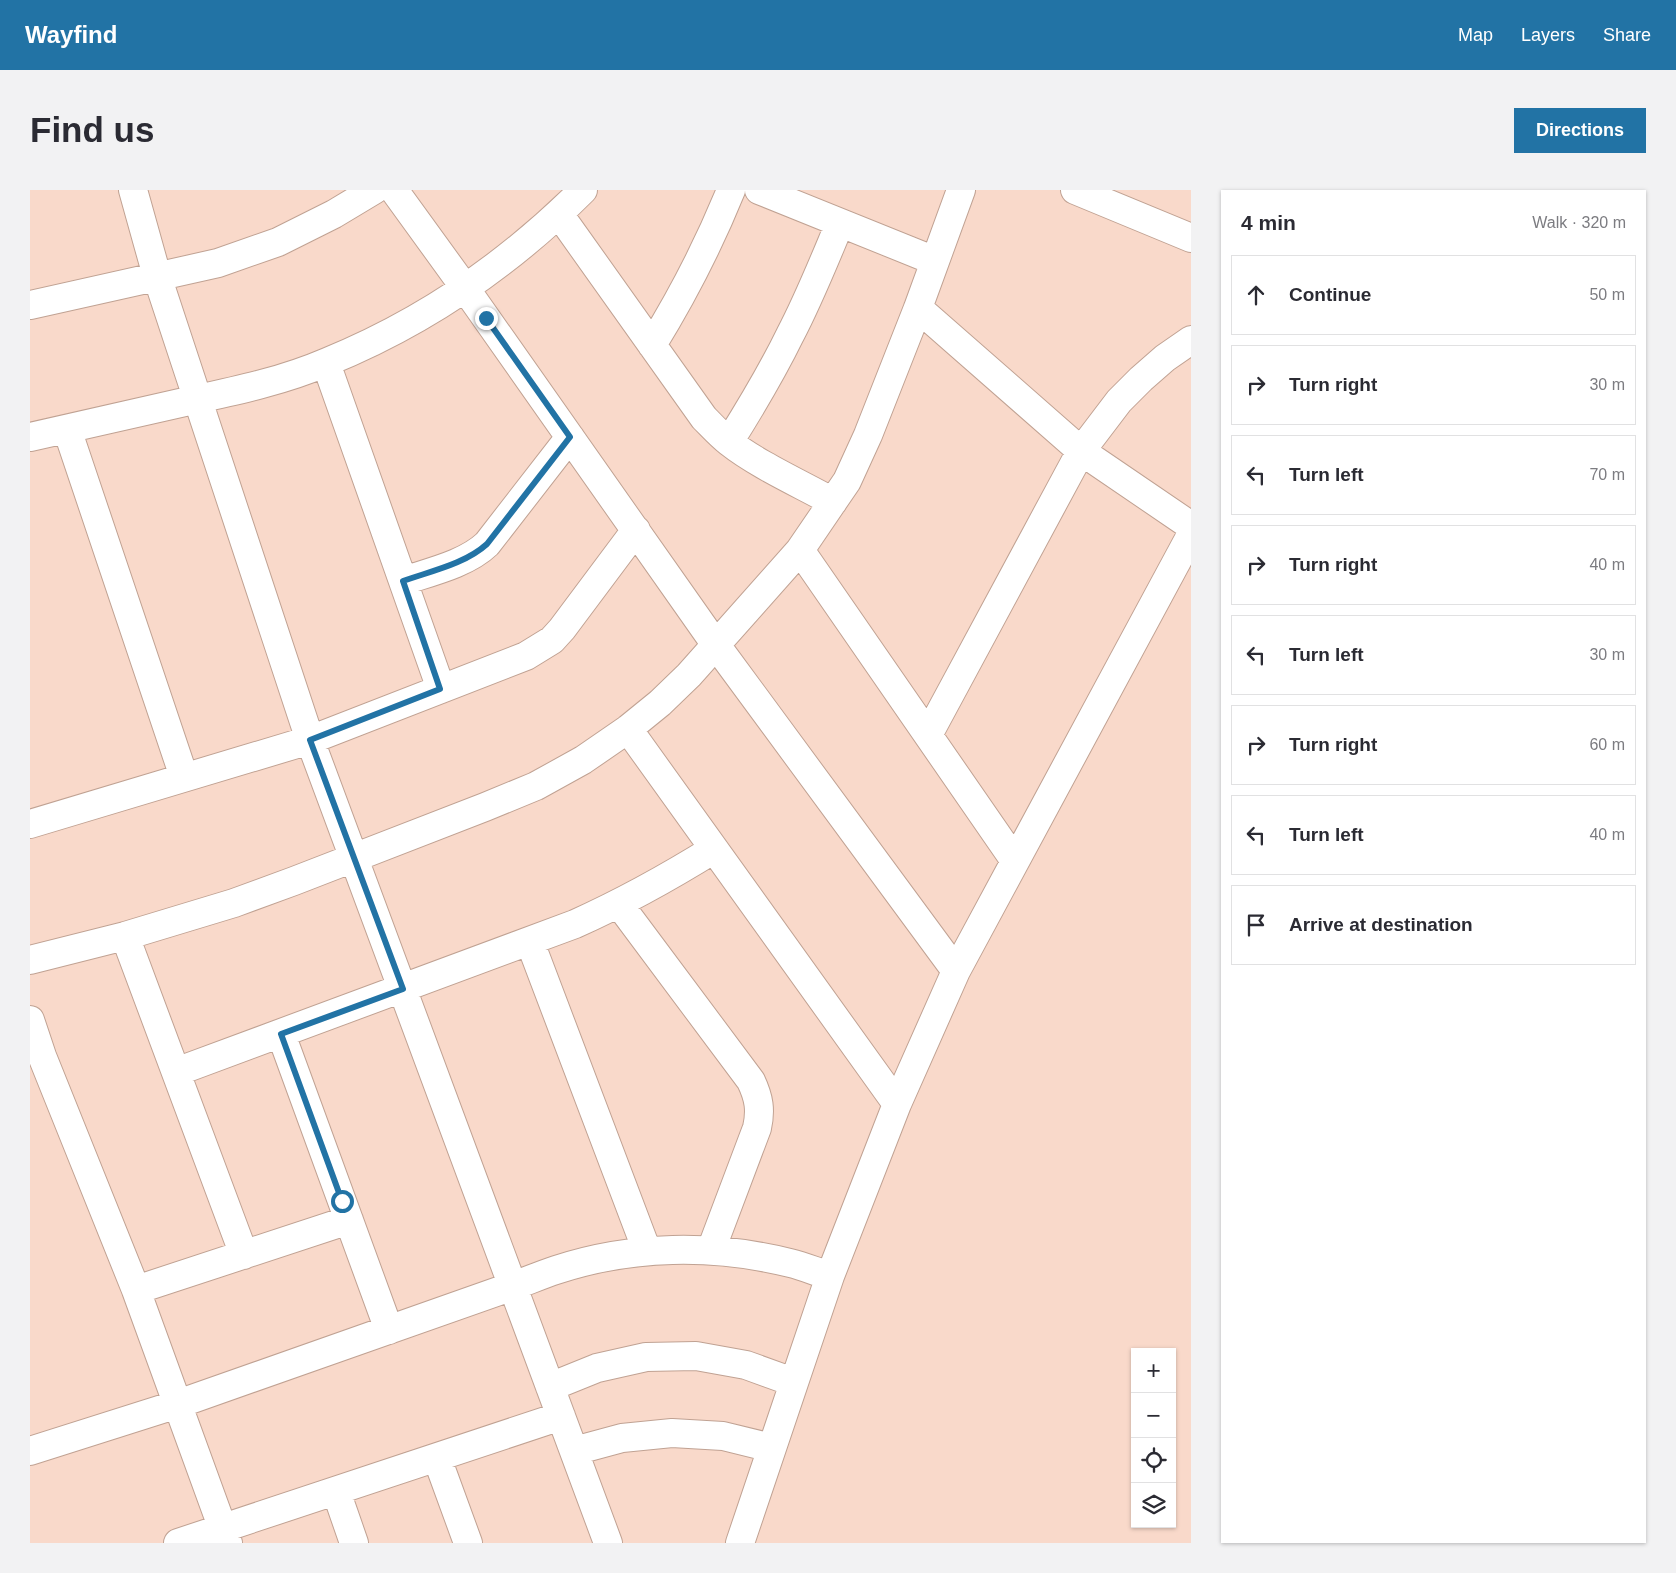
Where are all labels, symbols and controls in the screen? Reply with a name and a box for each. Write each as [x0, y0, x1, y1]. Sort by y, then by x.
text: Wayfind [25, 21, 117, 48]
text: Map [1458, 25, 1493, 45]
text: Layers [1521, 25, 1575, 45]
text: Share [1603, 25, 1651, 45]
button: Directions [1514, 108, 1646, 153]
text: Find us [30, 110, 154, 149]
text: 4 min [1241, 211, 1296, 234]
text: Walk · 320 m [1532, 214, 1626, 231]
icon: ahead [1242, 281, 1270, 309]
text: Continue [1289, 284, 1371, 305]
text: 50 m [1589, 286, 1625, 303]
route end [475, 307, 498, 330]
icon: right [1242, 371, 1270, 399]
text: Turn right [1289, 374, 1377, 395]
text: 30 m [1589, 376, 1625, 393]
icon: left [1242, 461, 1270, 489]
text: Turn left [1289, 464, 1364, 485]
text: 70 m [1589, 466, 1625, 483]
icon: right [1242, 551, 1270, 579]
text: Turn right [1289, 554, 1377, 575]
text: 40 m [1589, 556, 1625, 573]
icon: left [1242, 641, 1270, 669]
text: Turn left [1289, 644, 1364, 665]
text: 30 m [1589, 646, 1625, 663]
icon: right [1242, 731, 1270, 759]
text: Turn right [1289, 734, 1377, 755]
text: 60 m [1589, 736, 1625, 753]
icon: left [1242, 821, 1270, 849]
text: Turn left [1289, 824, 1364, 845]
text: 40 m [1589, 826, 1625, 843]
icon: arrive [1242, 911, 1270, 939]
text: Arrive at destination [1289, 914, 1473, 935]
route start [331, 1190, 354, 1213]
map controls [1131, 1348, 1176, 1528]
button: + [1131, 1348, 1176, 1393]
button: − [1131, 1393, 1176, 1438]
button: locate [1131, 1438, 1176, 1483]
button: layers [1131, 1483, 1176, 1528]

